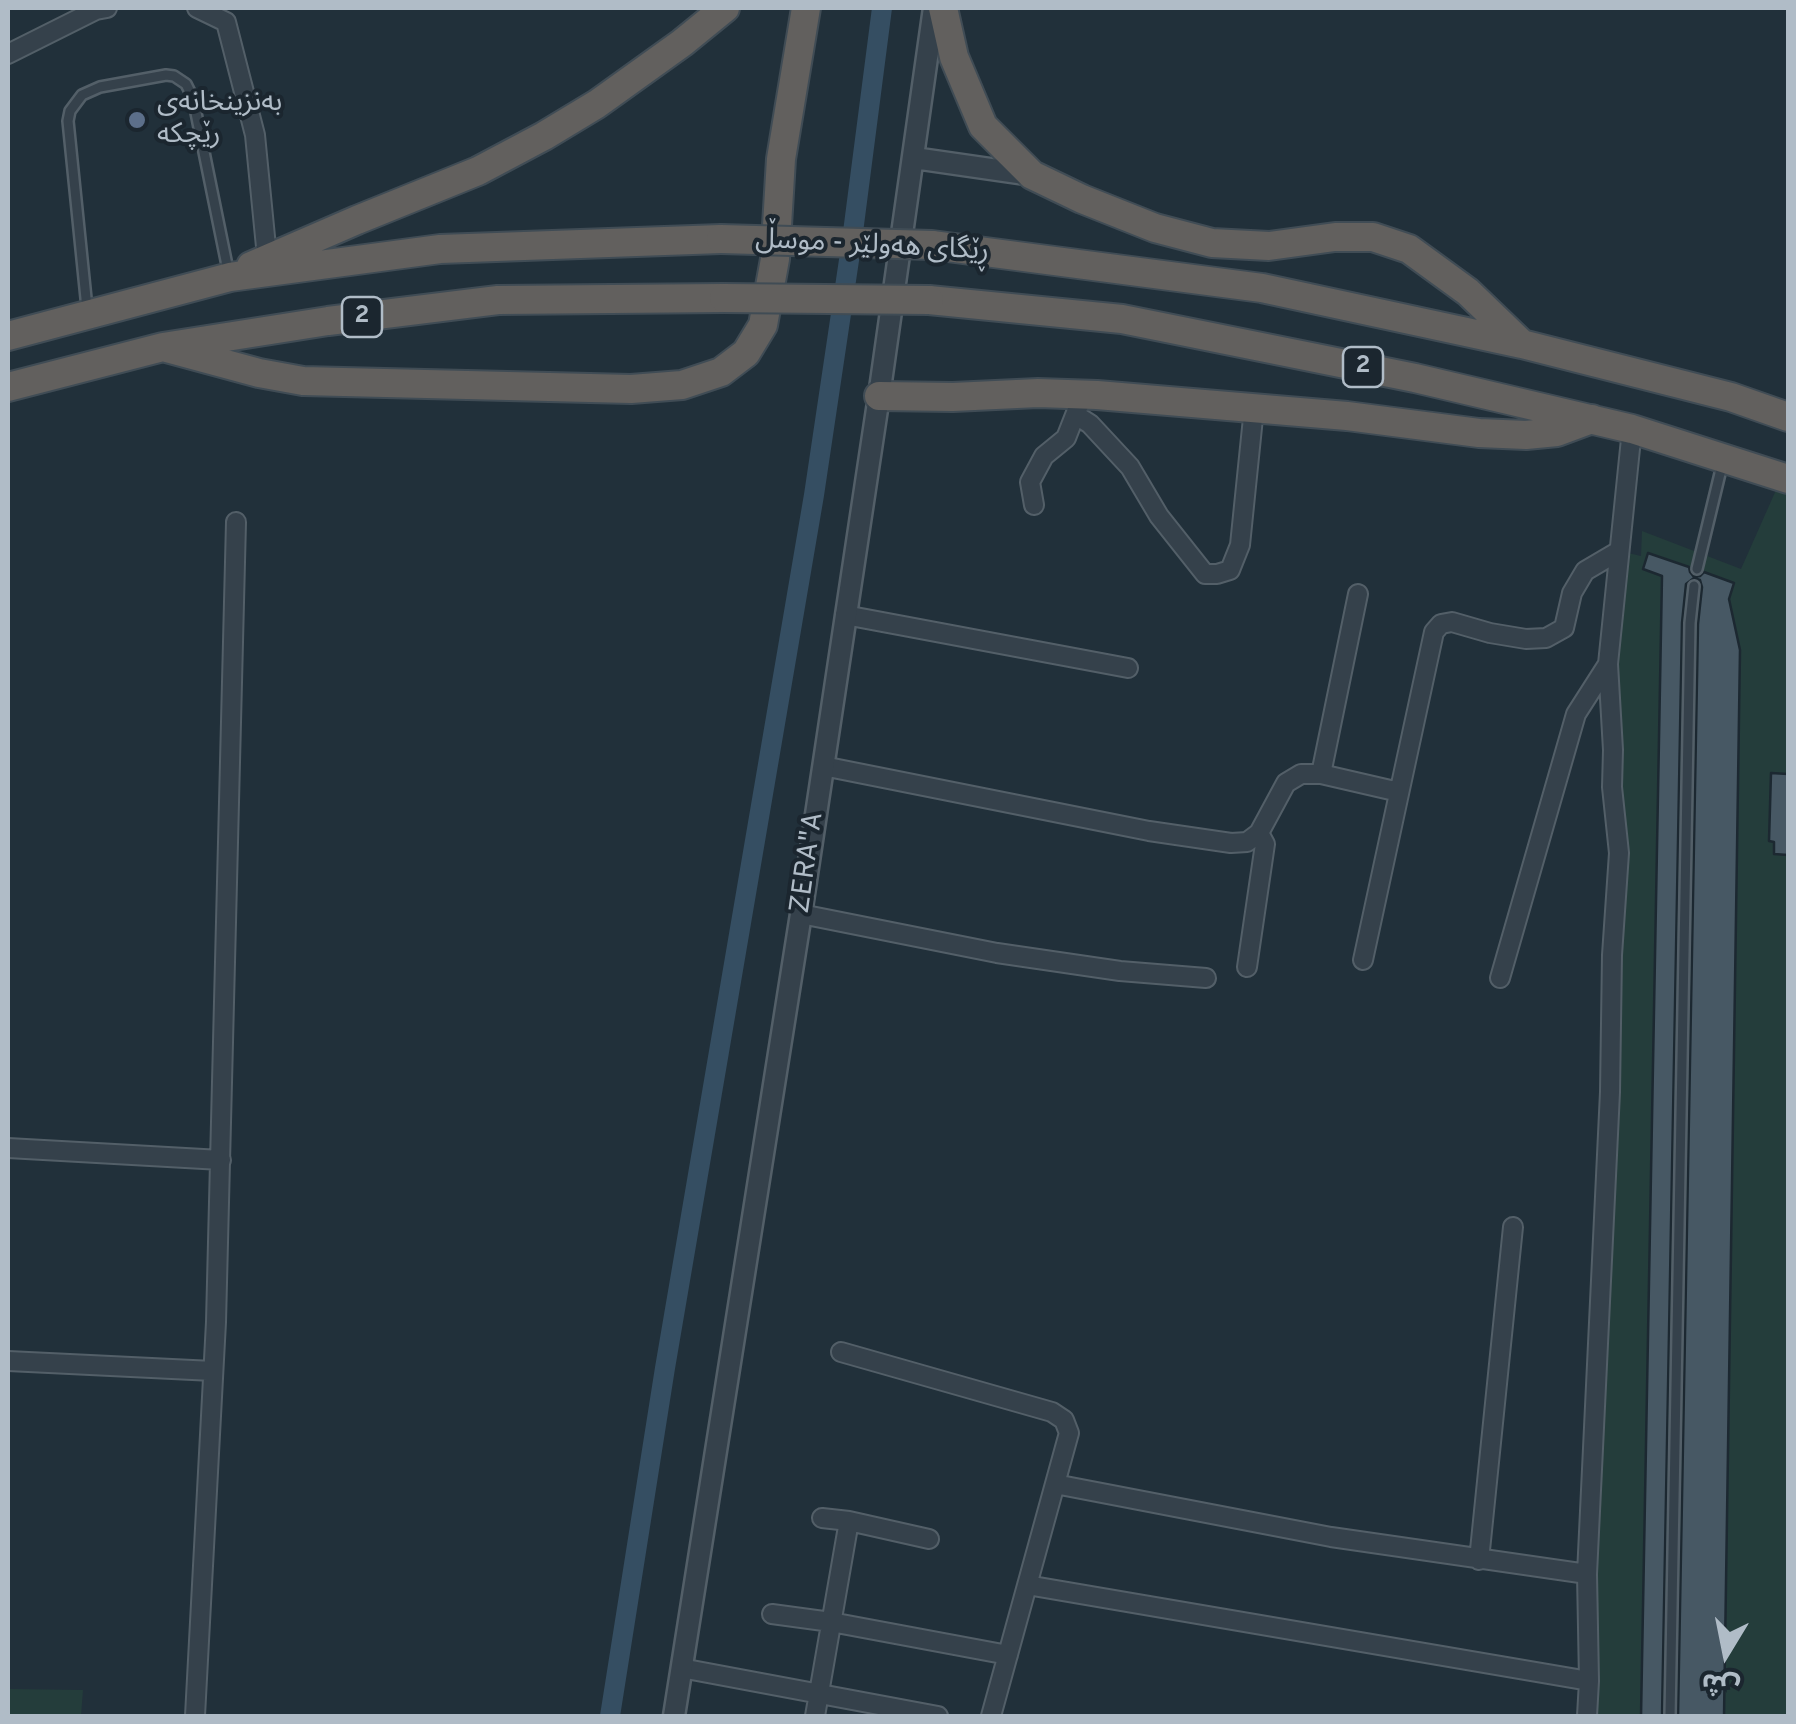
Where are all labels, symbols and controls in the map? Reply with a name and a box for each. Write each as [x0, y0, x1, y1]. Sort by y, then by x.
place label: بەنزینخانەی رێچکە [157, 87, 282, 153]
marker: بەنزینخانەی رێچکە [126, 109, 148, 131]
street label: ڕێگای هەولێر - موسڵ [754, 224, 990, 270]
road number: 2 [342, 297, 382, 337]
road number: 2 [1343, 347, 1383, 387]
street label: ZERA"A [785, 810, 833, 916]
north arrow [1676, 1604, 1776, 1704]
text: ش [1699, 1662, 1743, 1705]

